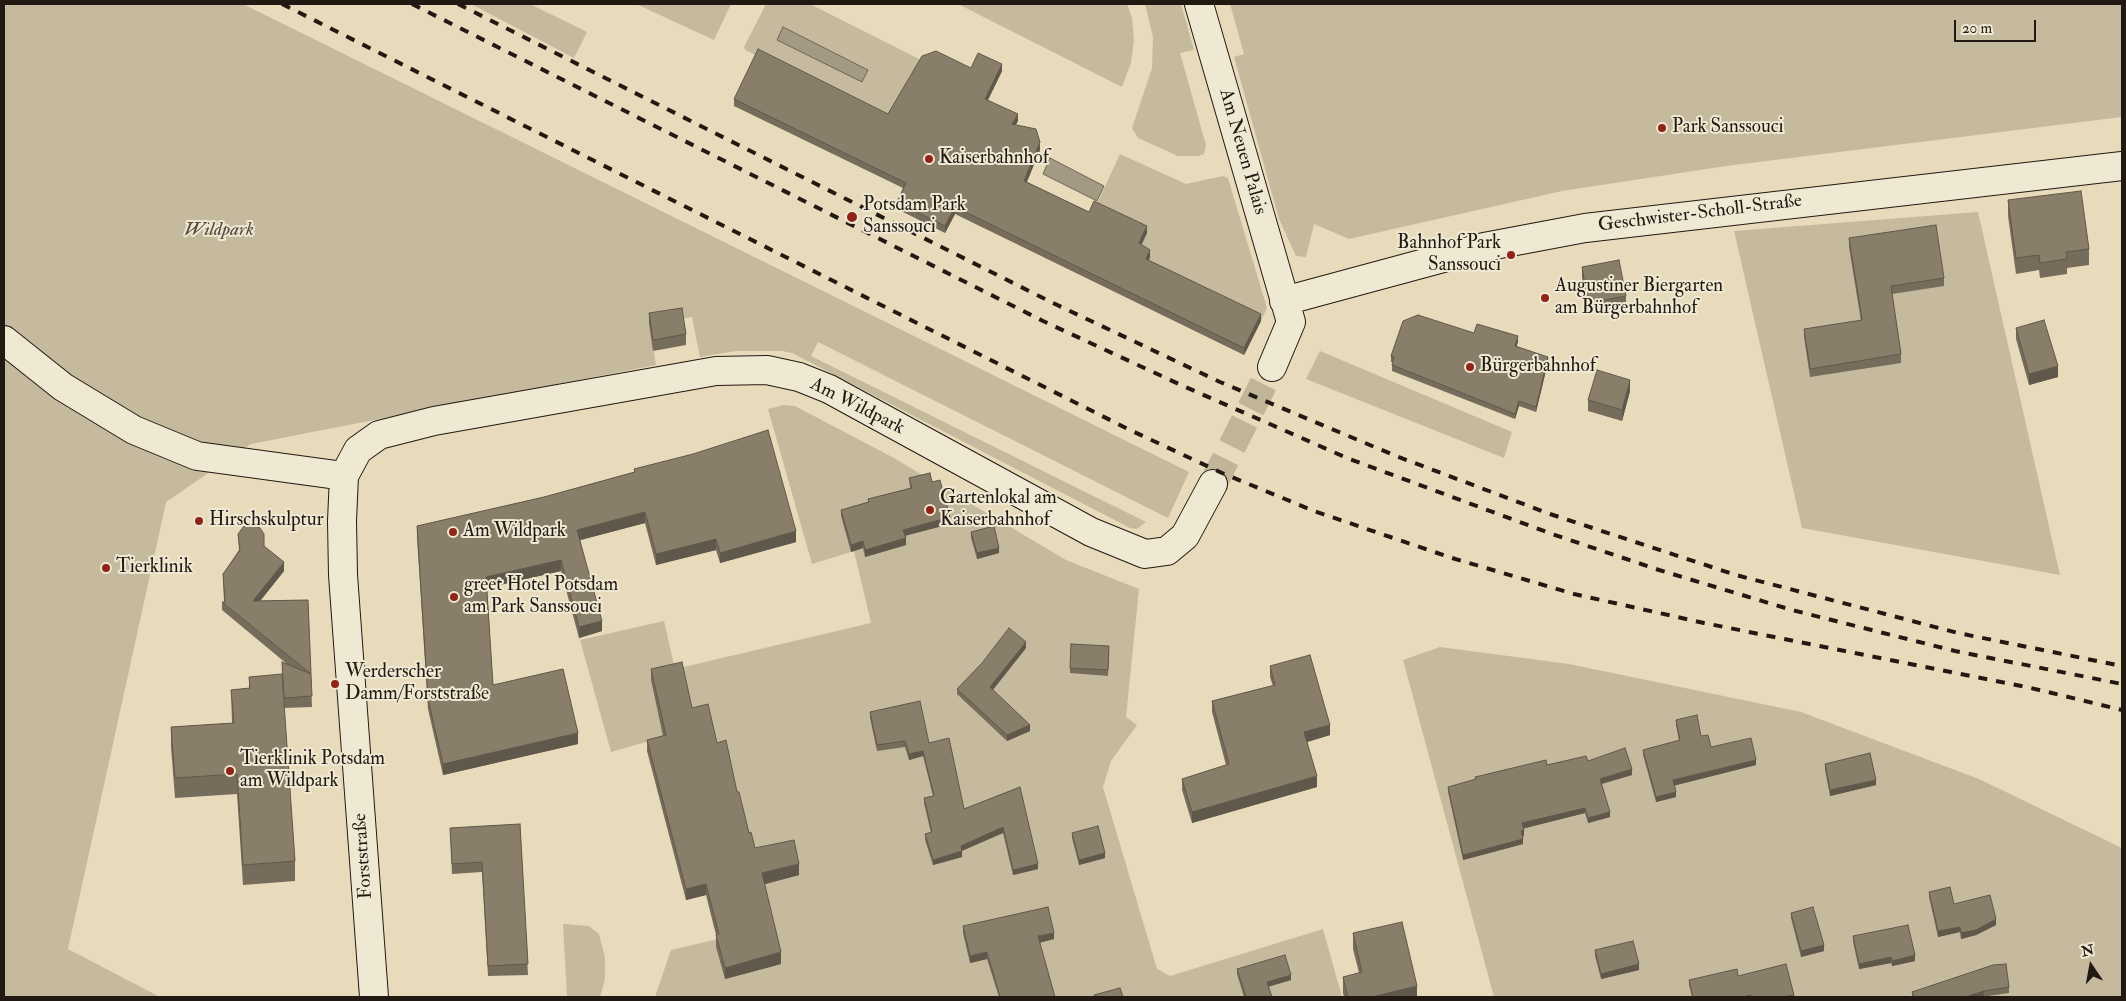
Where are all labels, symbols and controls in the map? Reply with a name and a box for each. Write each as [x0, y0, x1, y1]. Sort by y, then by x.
scale bar [1956, 10, 2038, 42]
text: 20 m [1962, 19, 1992, 38]
street label: Am Neuen Palais [1213, 87, 1271, 217]
place label: Park Sanssouci [1672, 117, 1783, 139]
marker: Park Sanssouci [1656, 122, 1668, 134]
place label: Kaiserbahnhof [939, 148, 1049, 170]
marker: Kaiserbahnhof [923, 153, 935, 165]
street label: Geschwister-Scholl-Straße [1597, 190, 1803, 238]
place label: Potsdam Park Sanssouci [863, 195, 966, 239]
marker: Potsdam Park Sanssouci [845, 210, 859, 224]
park label: Wildpark [184, 220, 254, 242]
place label: Bahnhof Park Sanssouci [1397, 233, 1501, 277]
marker: Bahnhof Park Sanssouci [1505, 249, 1517, 261]
place label: Augustiner Biergarten am Bürgerbahnhof [1555, 276, 1723, 320]
marker: Augustiner Biergarten am Bürgerbahnhof [1539, 292, 1551, 304]
place label: Bürgerbahnhof [1480, 356, 1596, 378]
marker: Bürgerbahnhof [1464, 361, 1476, 373]
street label: Am Wildpark [806, 373, 908, 441]
place label: Gartenlokal am Kaiserbahnhof [940, 488, 1057, 532]
marker: Gartenlokal am Kaiserbahnhof [924, 504, 936, 516]
place label: Hirschskulptur [209, 510, 324, 532]
marker: Hirschskulptur [193, 515, 205, 527]
place label: Am Wildpark [463, 521, 566, 543]
marker: Am Wildpark [447, 526, 459, 538]
place label: Tierklinik [116, 557, 193, 579]
marker: Tierklinik [100, 562, 112, 574]
place label: greet Hotel Potsdam am Park Sanssouci [464, 575, 618, 619]
marker: greet Hotel Potsdam am Park Sanssouci [448, 591, 460, 603]
place label: Werderscher Damm/Forststraße [345, 662, 489, 706]
marker: Werderscher Damm/Forststraße [329, 678, 341, 690]
place label: Tierklinik Potsdam am Wildpark [240, 749, 385, 793]
marker: Tierklinik Potsdam am Wildpark [224, 765, 236, 777]
street label: Forststraße [350, 812, 378, 900]
north arrow [2066, 941, 2116, 991]
text: N [2080, 941, 2096, 960]

